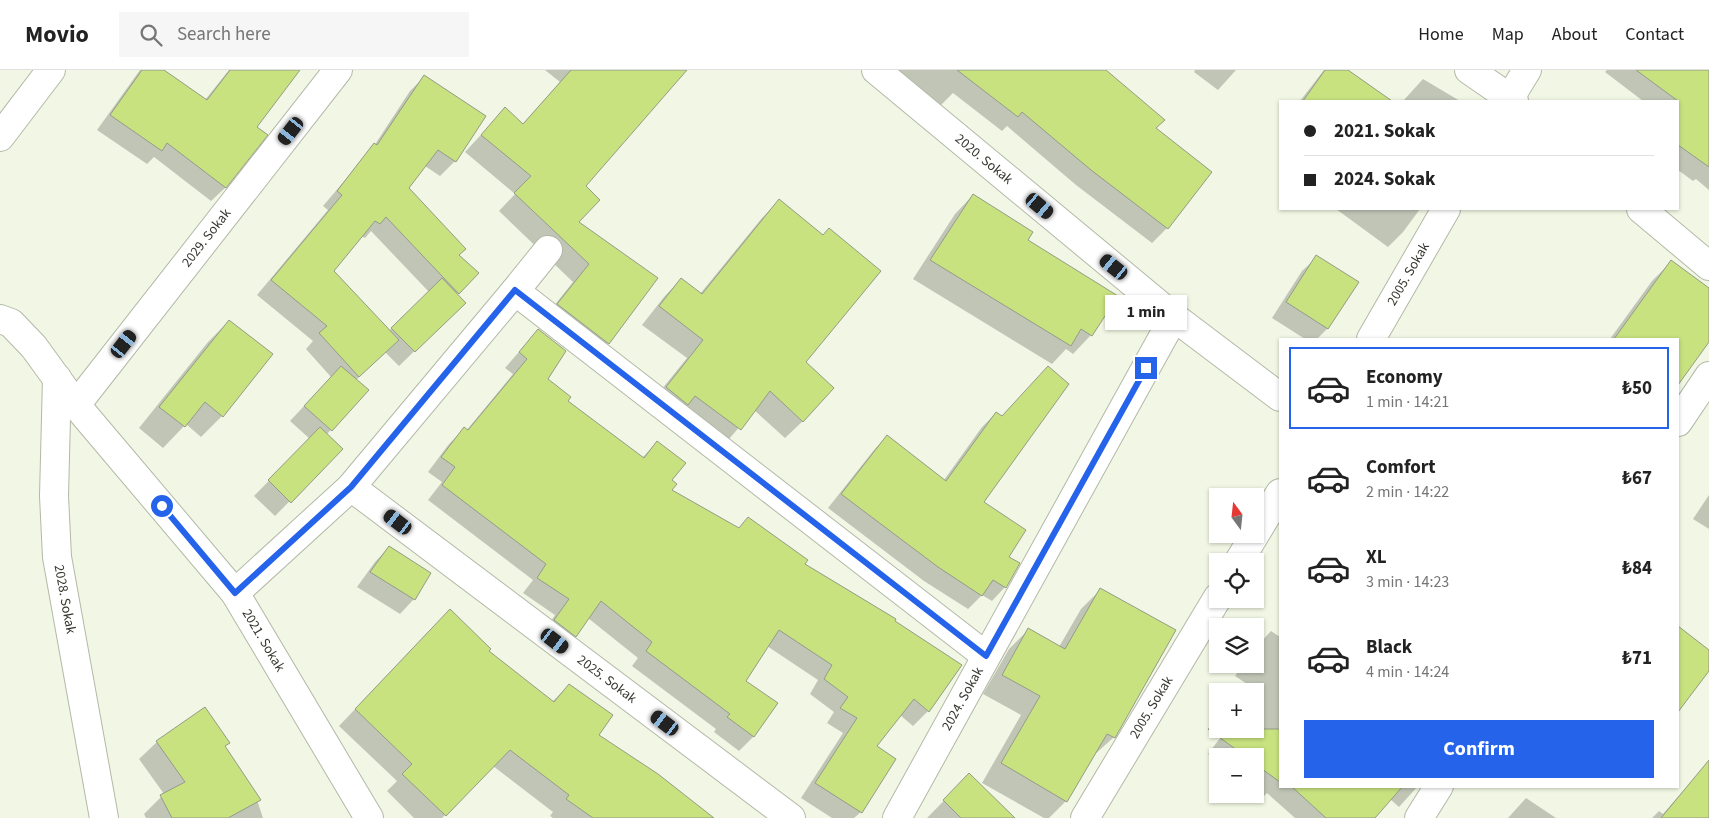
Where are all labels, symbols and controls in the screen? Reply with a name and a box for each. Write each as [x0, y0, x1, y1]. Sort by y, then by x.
search box [119, 12, 469, 57]
text: Movio [25, 17, 89, 52]
icon: search [137, 21, 165, 49]
text: Search here [177, 21, 271, 48]
text: Home [1418, 22, 1464, 47]
text: Map [1492, 22, 1524, 47]
text: About [1552, 22, 1597, 47]
text: Contact [1625, 22, 1684, 47]
car [275, 115, 306, 147]
text: 2021. Sokak [1334, 118, 1435, 145]
street label: 2020. Sokak [950, 129, 1017, 189]
text: 2024. Sokak [1334, 166, 1435, 193]
car [1023, 191, 1056, 221]
street label: 2029. Sokak [177, 204, 236, 272]
street label: 2005. Sokak [1382, 239, 1435, 309]
car [1097, 252, 1130, 282]
callout: 1 min [1105, 296, 1187, 330]
text: 1 min [1127, 301, 1165, 323]
car [108, 328, 139, 360]
route end [1135, 357, 1157, 379]
text: Economy [1366, 364, 1443, 391]
icon: car [1306, 366, 1351, 411]
text: ₺50 [1622, 375, 1652, 402]
text: 1 min · 14:21 [1366, 391, 1449, 413]
text: Comfort [1366, 454, 1436, 481]
icon: car [1306, 456, 1351, 501]
text: ₺67 [1622, 465, 1652, 492]
text: 2 min · 14:22 [1366, 481, 1449, 503]
north arrow [1209, 488, 1264, 542]
map controls [1209, 488, 1264, 803]
route start [151, 495, 173, 517]
car [381, 507, 414, 537]
text: XL [1366, 544, 1387, 571]
icon: car [1306, 546, 1351, 591]
button: locate [1209, 553, 1264, 608]
text: ₺84 [1622, 555, 1652, 582]
street label: 2028. Sokak [49, 563, 81, 636]
text: 3 min · 14:23 [1366, 571, 1449, 593]
street label: 2021. Sokak [237, 605, 290, 676]
button: layers [1209, 618, 1264, 673]
car [538, 626, 571, 656]
text: Black [1366, 634, 1412, 661]
icon: car [1306, 636, 1351, 681]
text: ₺71 [1622, 645, 1652, 672]
street label: 2025. Sokak [573, 650, 641, 708]
text: 4 min · 14:24 [1366, 661, 1449, 683]
street label: 2024. Sokak [937, 663, 989, 734]
street label: 2005. Sokak [1125, 672, 1178, 743]
button: + [1209, 683, 1264, 738]
car [648, 708, 681, 738]
button: Confirm [1304, 720, 1654, 778]
button: − [1209, 748, 1264, 803]

